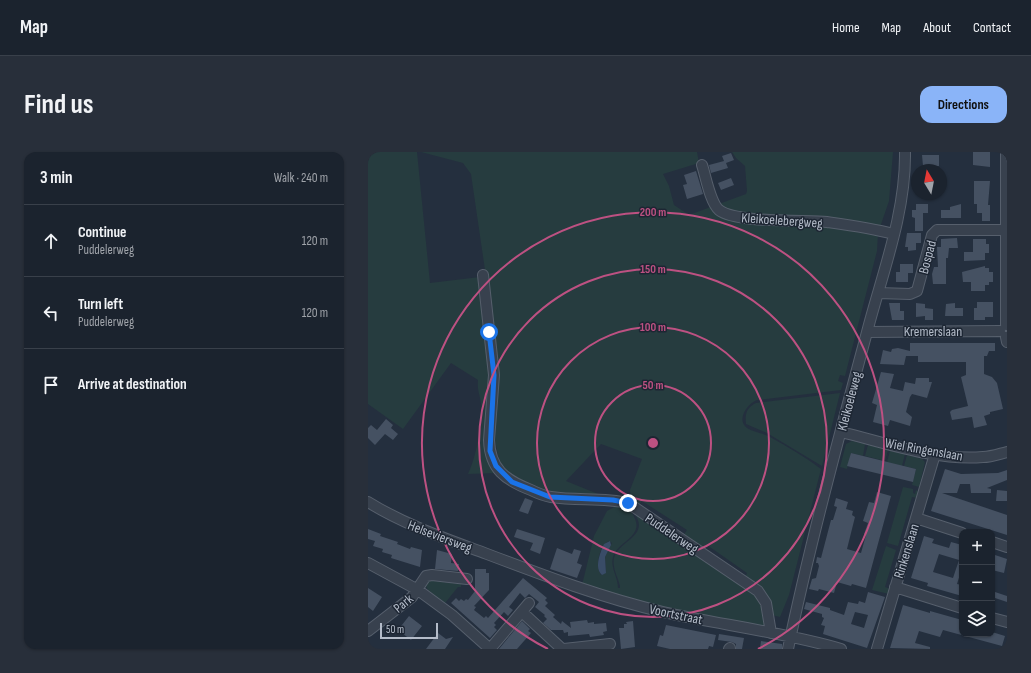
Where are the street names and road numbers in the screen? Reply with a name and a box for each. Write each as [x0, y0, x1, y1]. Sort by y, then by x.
street label: Kleikoelebergweg [741, 209, 824, 232]
street label: Bospad [915, 238, 940, 276]
street label: Kremerslaan [904, 323, 962, 340]
street label: Kleikoeleweg [833, 369, 866, 433]
street label: Wiel Ringenslaan [884, 434, 964, 465]
street label: Puddelerweg [642, 509, 702, 558]
street label: Helseviersweg [405, 516, 475, 557]
street label: Rinkenslaan [890, 522, 923, 581]
street label: Park [390, 590, 417, 616]
street label: Voortstraat [648, 601, 704, 628]

